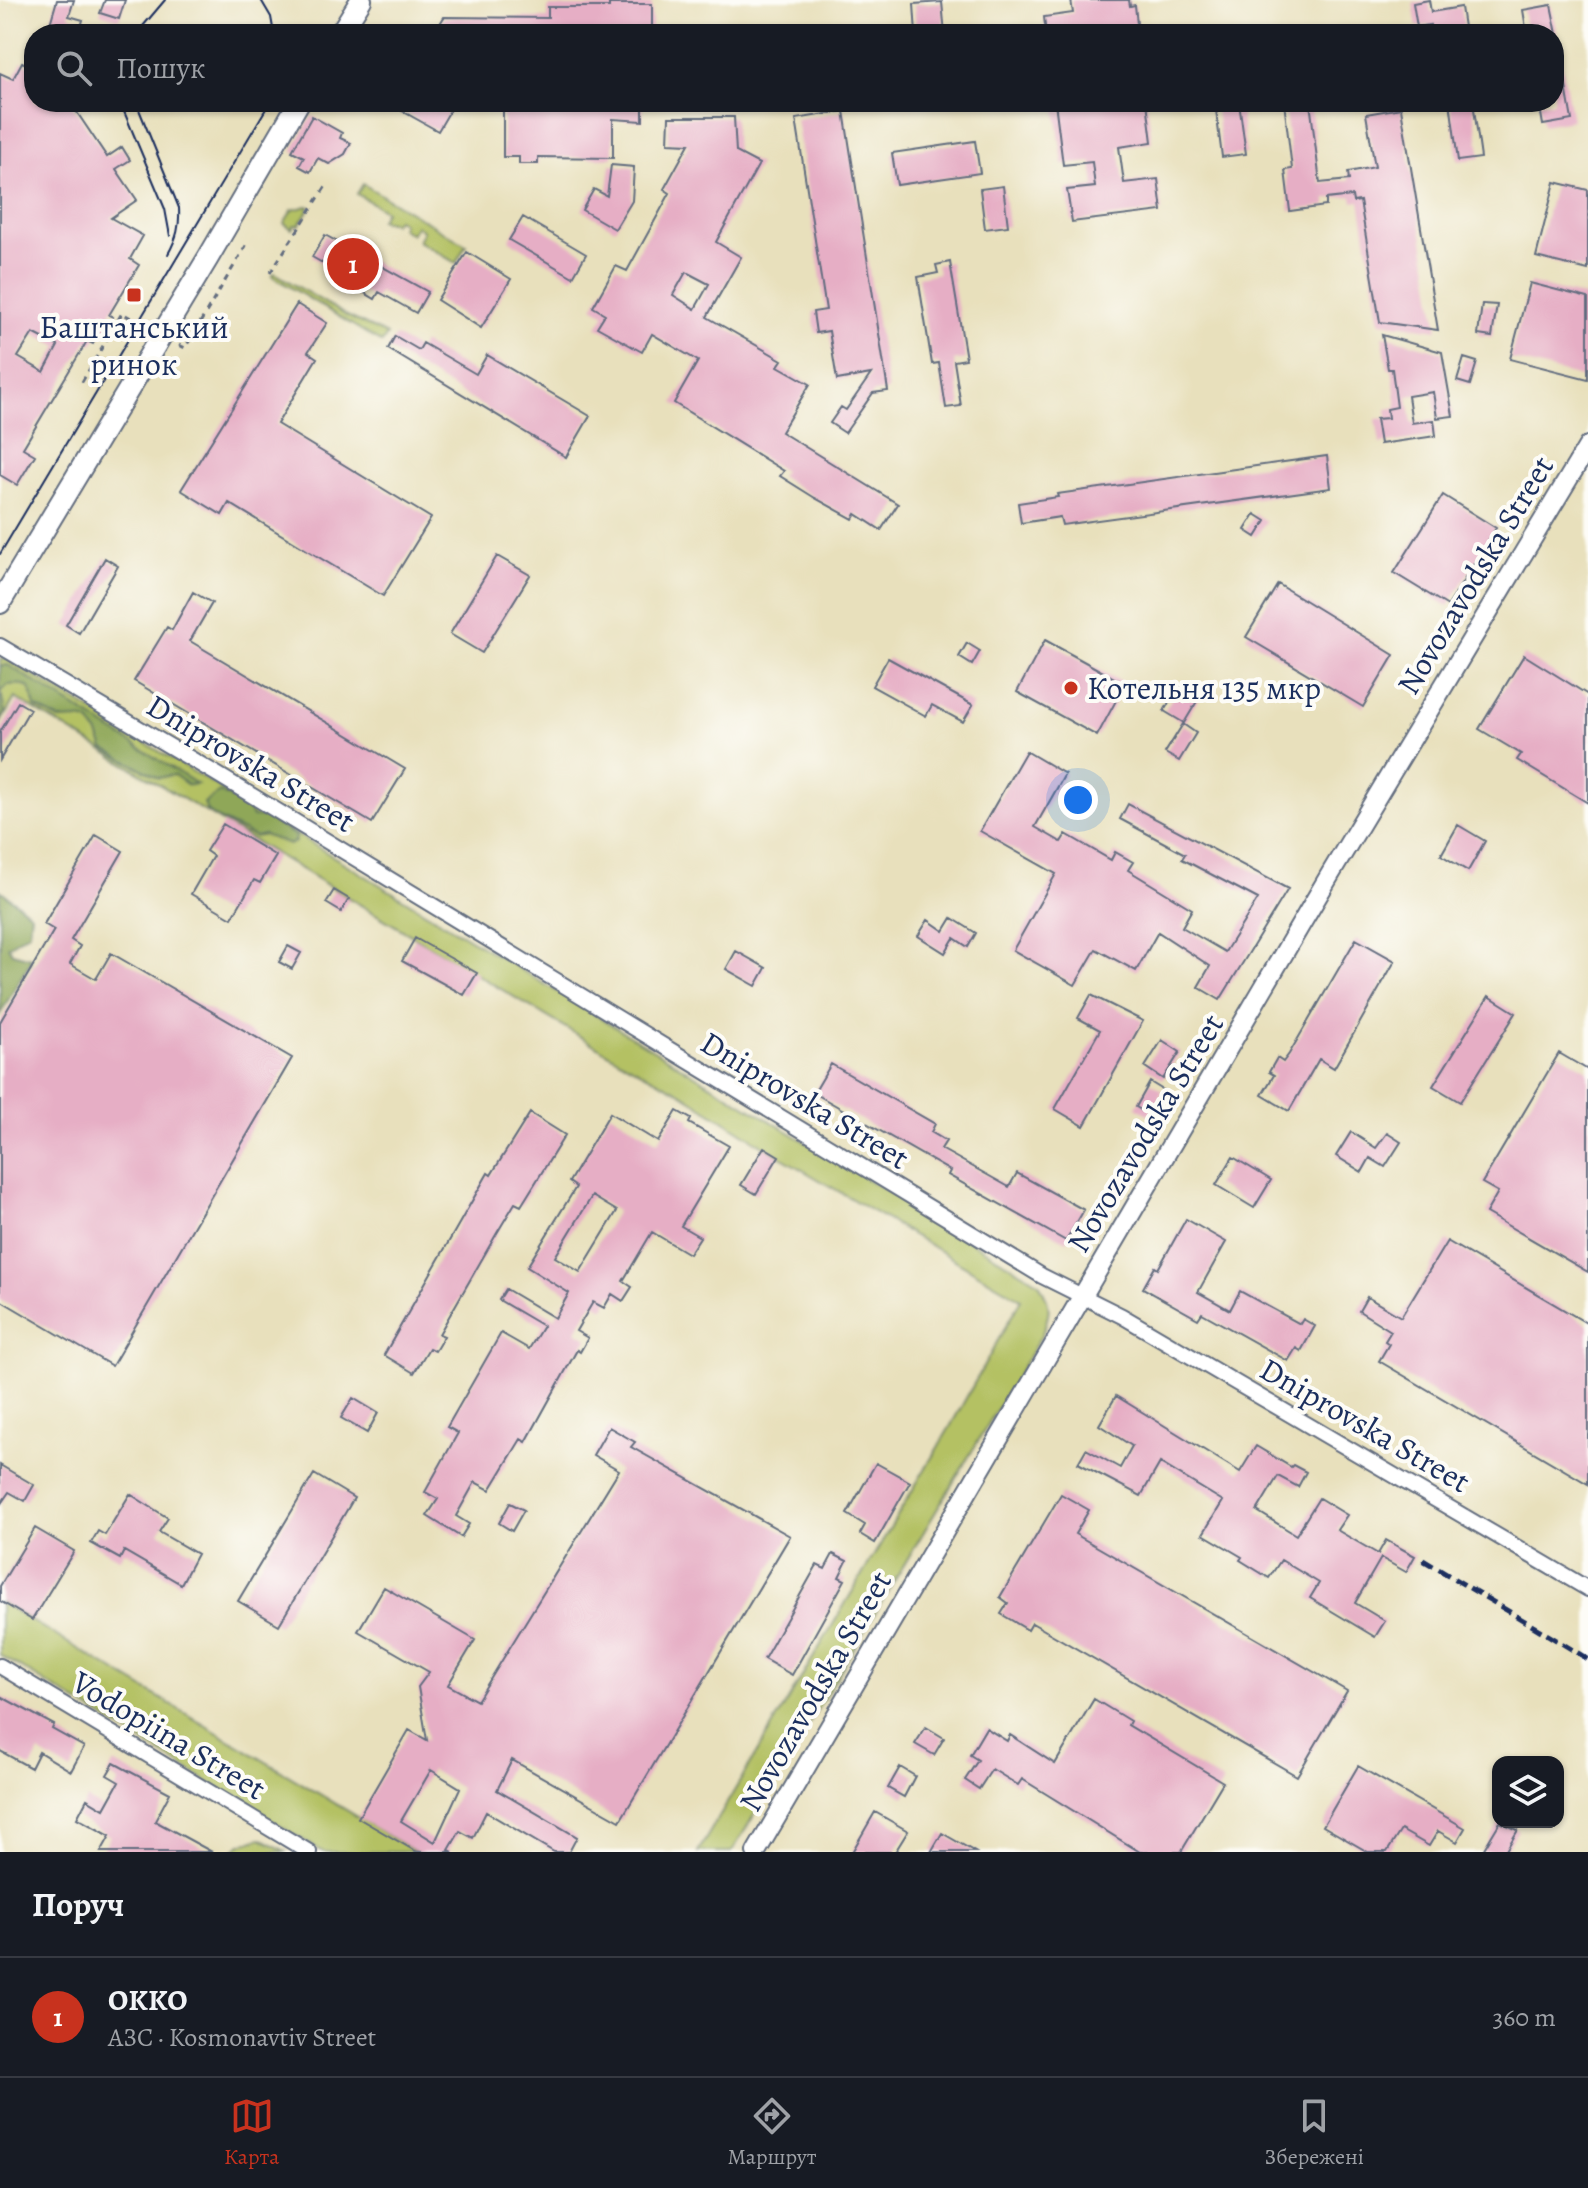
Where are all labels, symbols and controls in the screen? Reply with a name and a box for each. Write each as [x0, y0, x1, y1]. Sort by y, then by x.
search box [24, 24, 1564, 112]
icon: search [52, 46, 96, 90]
text: Пошук [116, 48, 206, 88]
pin: 1 [327, 234, 379, 294]
marker: Баштанський ринок [125, 286, 143, 304]
place label: Баштанський ринок [39, 305, 229, 386]
street label: Novozavodska Street [1386, 447, 1564, 703]
place label: Котельня 135 мкр [1087, 666, 1321, 710]
marker: Котельня 135 мкр [1062, 679, 1080, 697]
street label: Dniprovska Street [139, 683, 363, 843]
your location [1058, 780, 1098, 820]
street label: Novozavodska Street [1056, 1005, 1234, 1261]
street label: Dniprovska Street [693, 1020, 917, 1180]
street label: Dniprovska Street [1252, 1347, 1478, 1503]
street label: Novozavodska Street [728, 1562, 902, 1820]
street label: Vodopiina Street [63, 1659, 274, 1810]
map controls [1492, 1756, 1564, 1828]
button: layers [1492, 1756, 1564, 1828]
text: Поруч [32, 1881, 124, 1928]
text: OKKO [108, 1980, 187, 2020]
text: 1 [53, 2000, 63, 2035]
text: 360 m [1493, 2000, 1556, 2035]
text: АЗС · Kosmonavtiv Street [108, 2020, 376, 2055]
tab: Карта [224, 2094, 279, 2172]
tab: Маршрут [727, 2094, 817, 2172]
tab: Збережені [1264, 2094, 1364, 2172]

